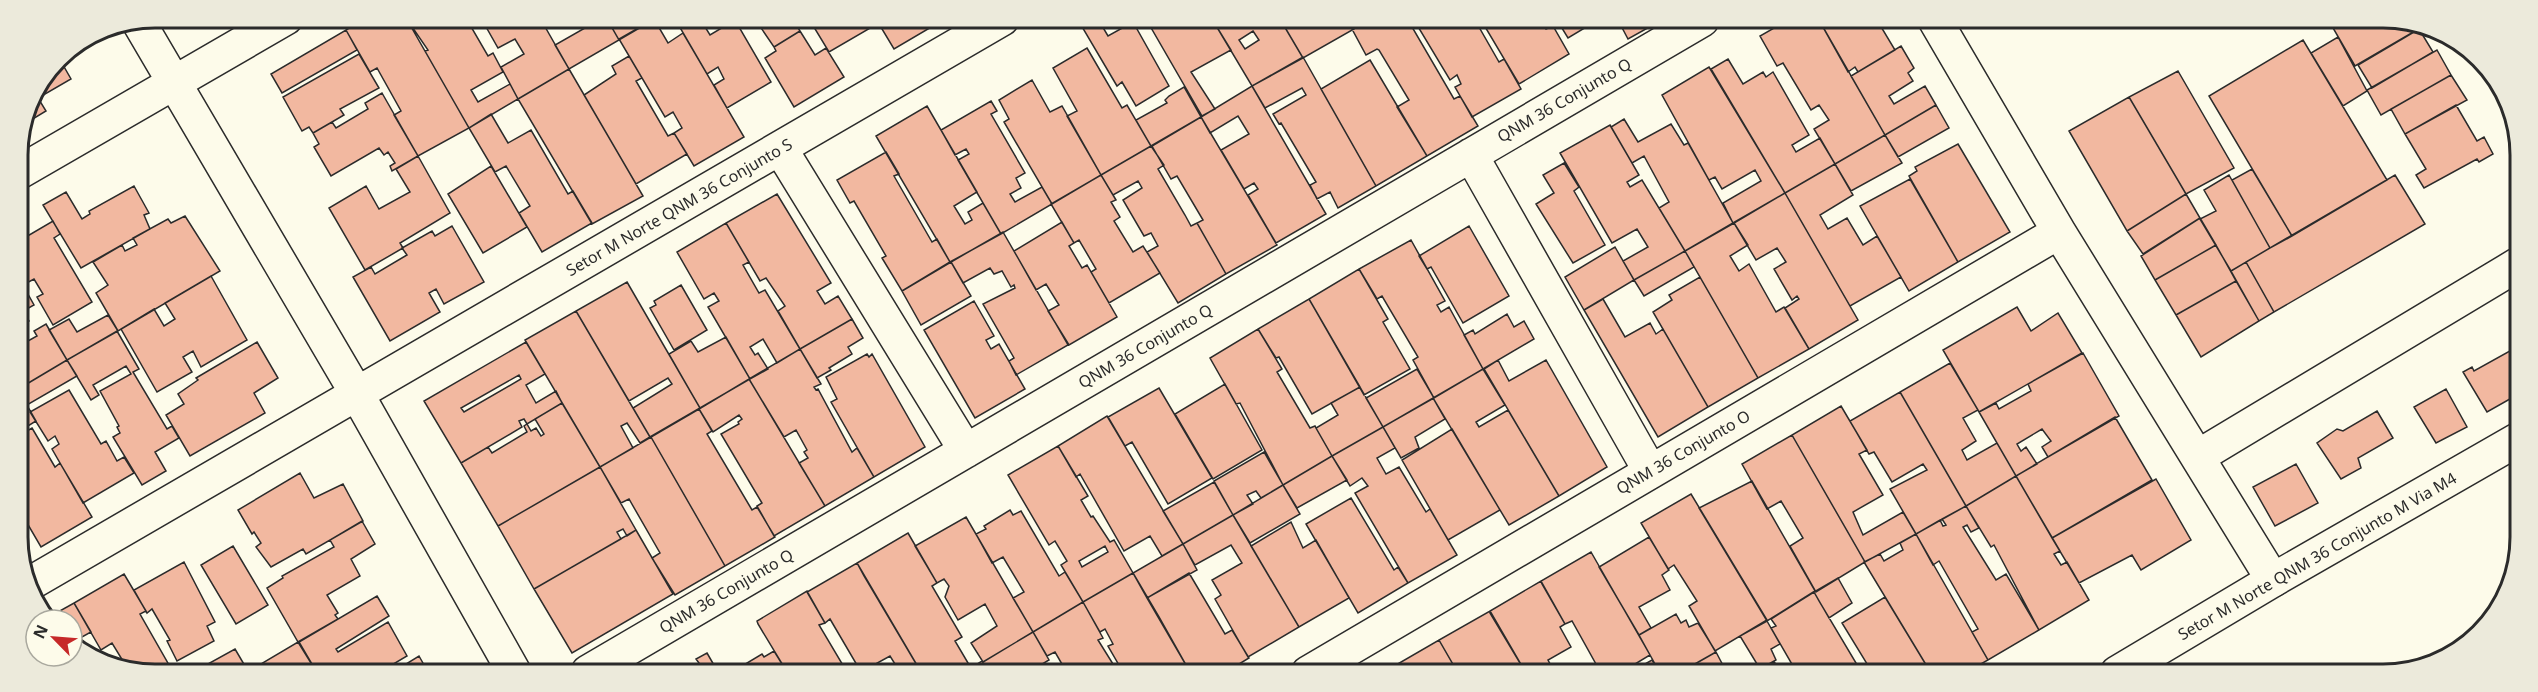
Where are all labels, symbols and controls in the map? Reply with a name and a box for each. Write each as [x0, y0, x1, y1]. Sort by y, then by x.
street label: QNM 36 Conjunto Q [1493, 53, 1635, 147]
street label: Setor M Norte QNM 36 Conjunto S [562, 133, 796, 281]
street label: QNM 36 Conjunto Q [1074, 299, 1216, 393]
street label: QNM 36 Conjunto O [1612, 405, 1754, 499]
street label: Setor M Norte QNM 36 Conjunto M Via M4 [2174, 467, 2460, 645]
street label: QNM 36 Conjunto Q [655, 544, 797, 638]
north arrow [24, 608, 84, 668]
text: N [28, 621, 53, 642]

